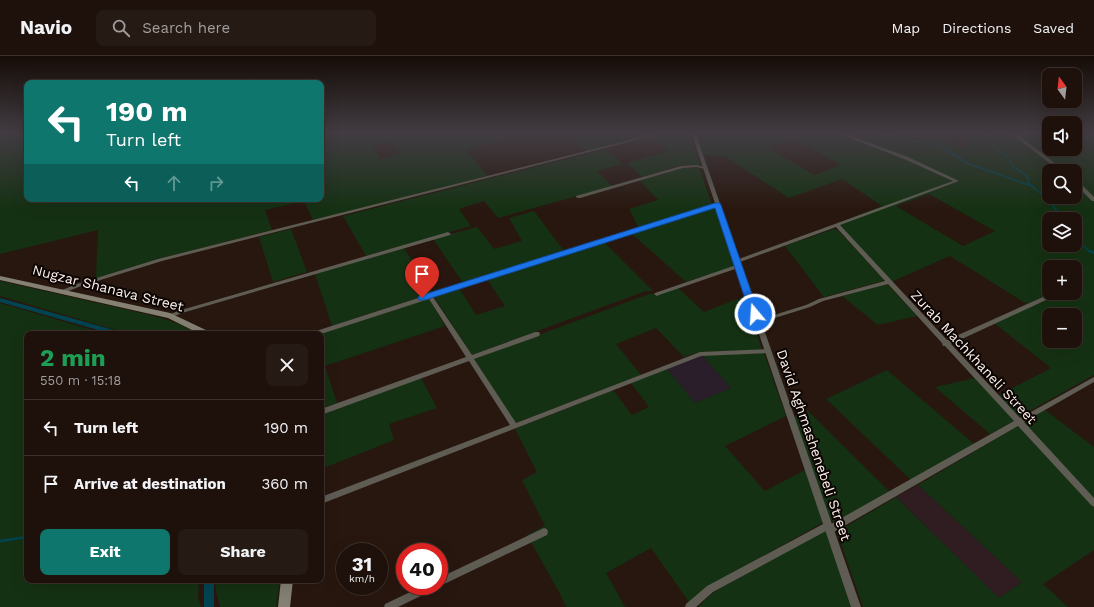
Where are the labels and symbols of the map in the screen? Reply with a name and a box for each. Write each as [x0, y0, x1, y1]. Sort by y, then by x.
north arrow [1042, 68, 1082, 108]
pin [405, 257, 439, 298]
street label: Nugzar Shanava Street [31, 261, 185, 315]
street label: Zurab Machkhaneli Street [908, 287, 1040, 427]
position arrow [734, 293, 776, 335]
street label: David Aghmashenebeli Street [774, 347, 854, 543]
speed limit sign: 40 [396, 543, 448, 595]

